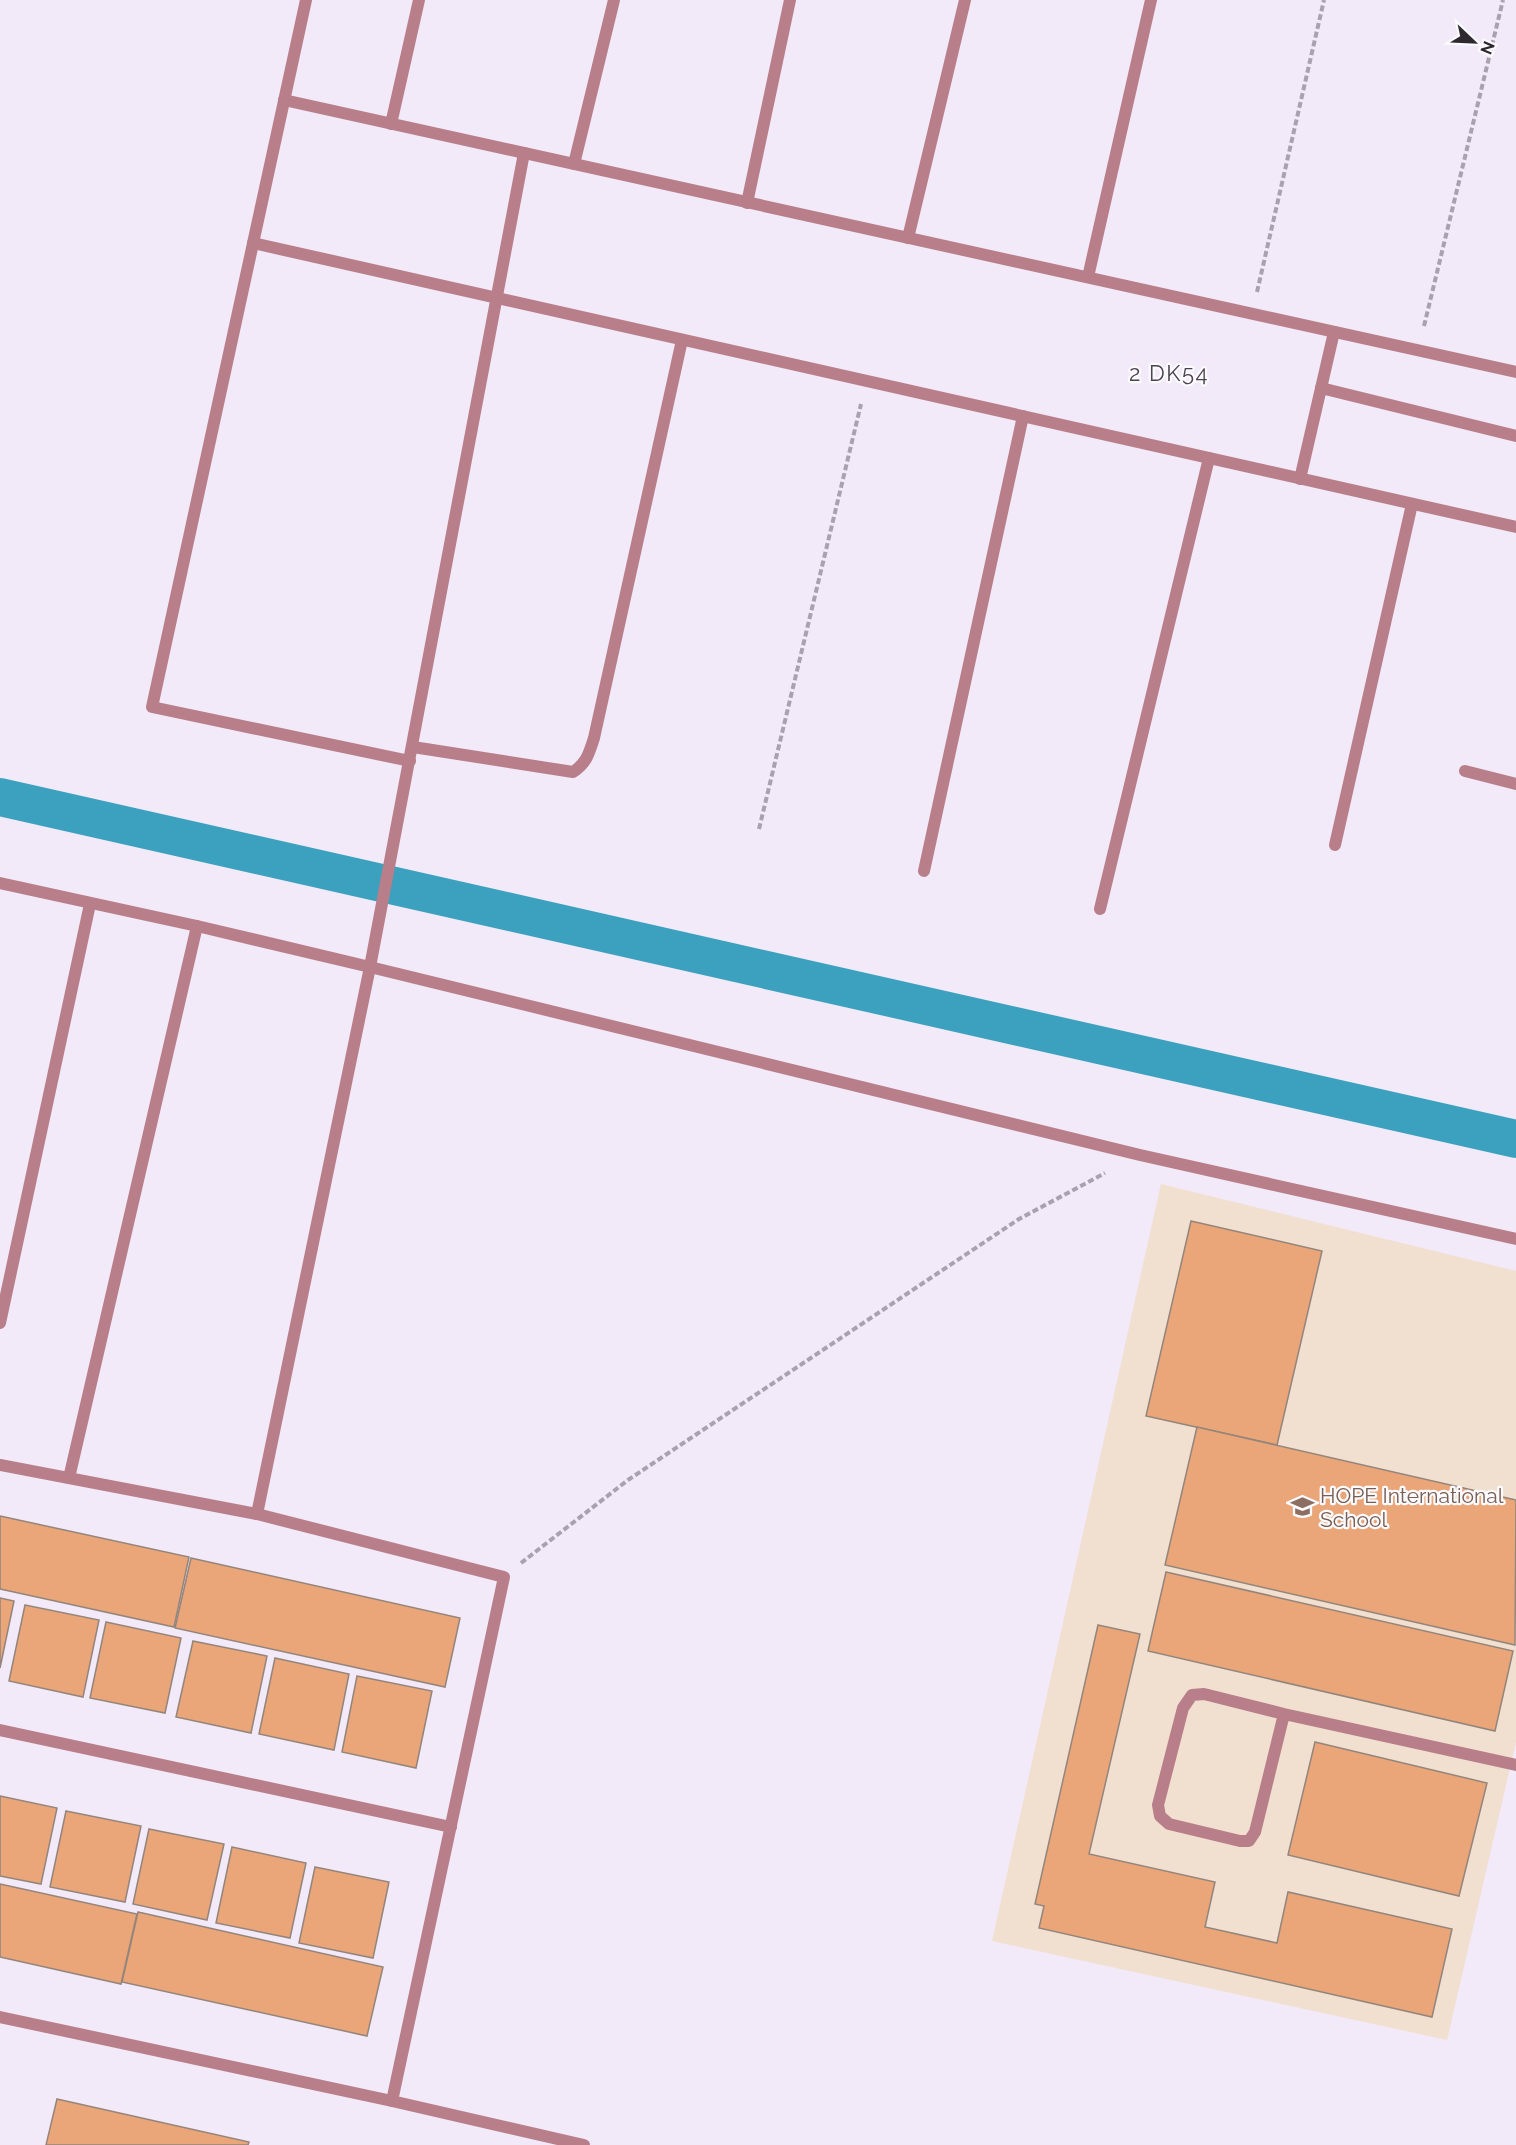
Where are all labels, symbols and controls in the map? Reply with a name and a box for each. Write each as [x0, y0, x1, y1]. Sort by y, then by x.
north arrow [1444, 12, 1504, 72]
text: N [1476, 38, 1498, 57]
district label: 2 DK54 [1129, 360, 1209, 386]
place label: HOPE International School [1320, 1483, 1504, 1532]
school or university icon: HOPE International School [1289, 1494, 1315, 1520]

